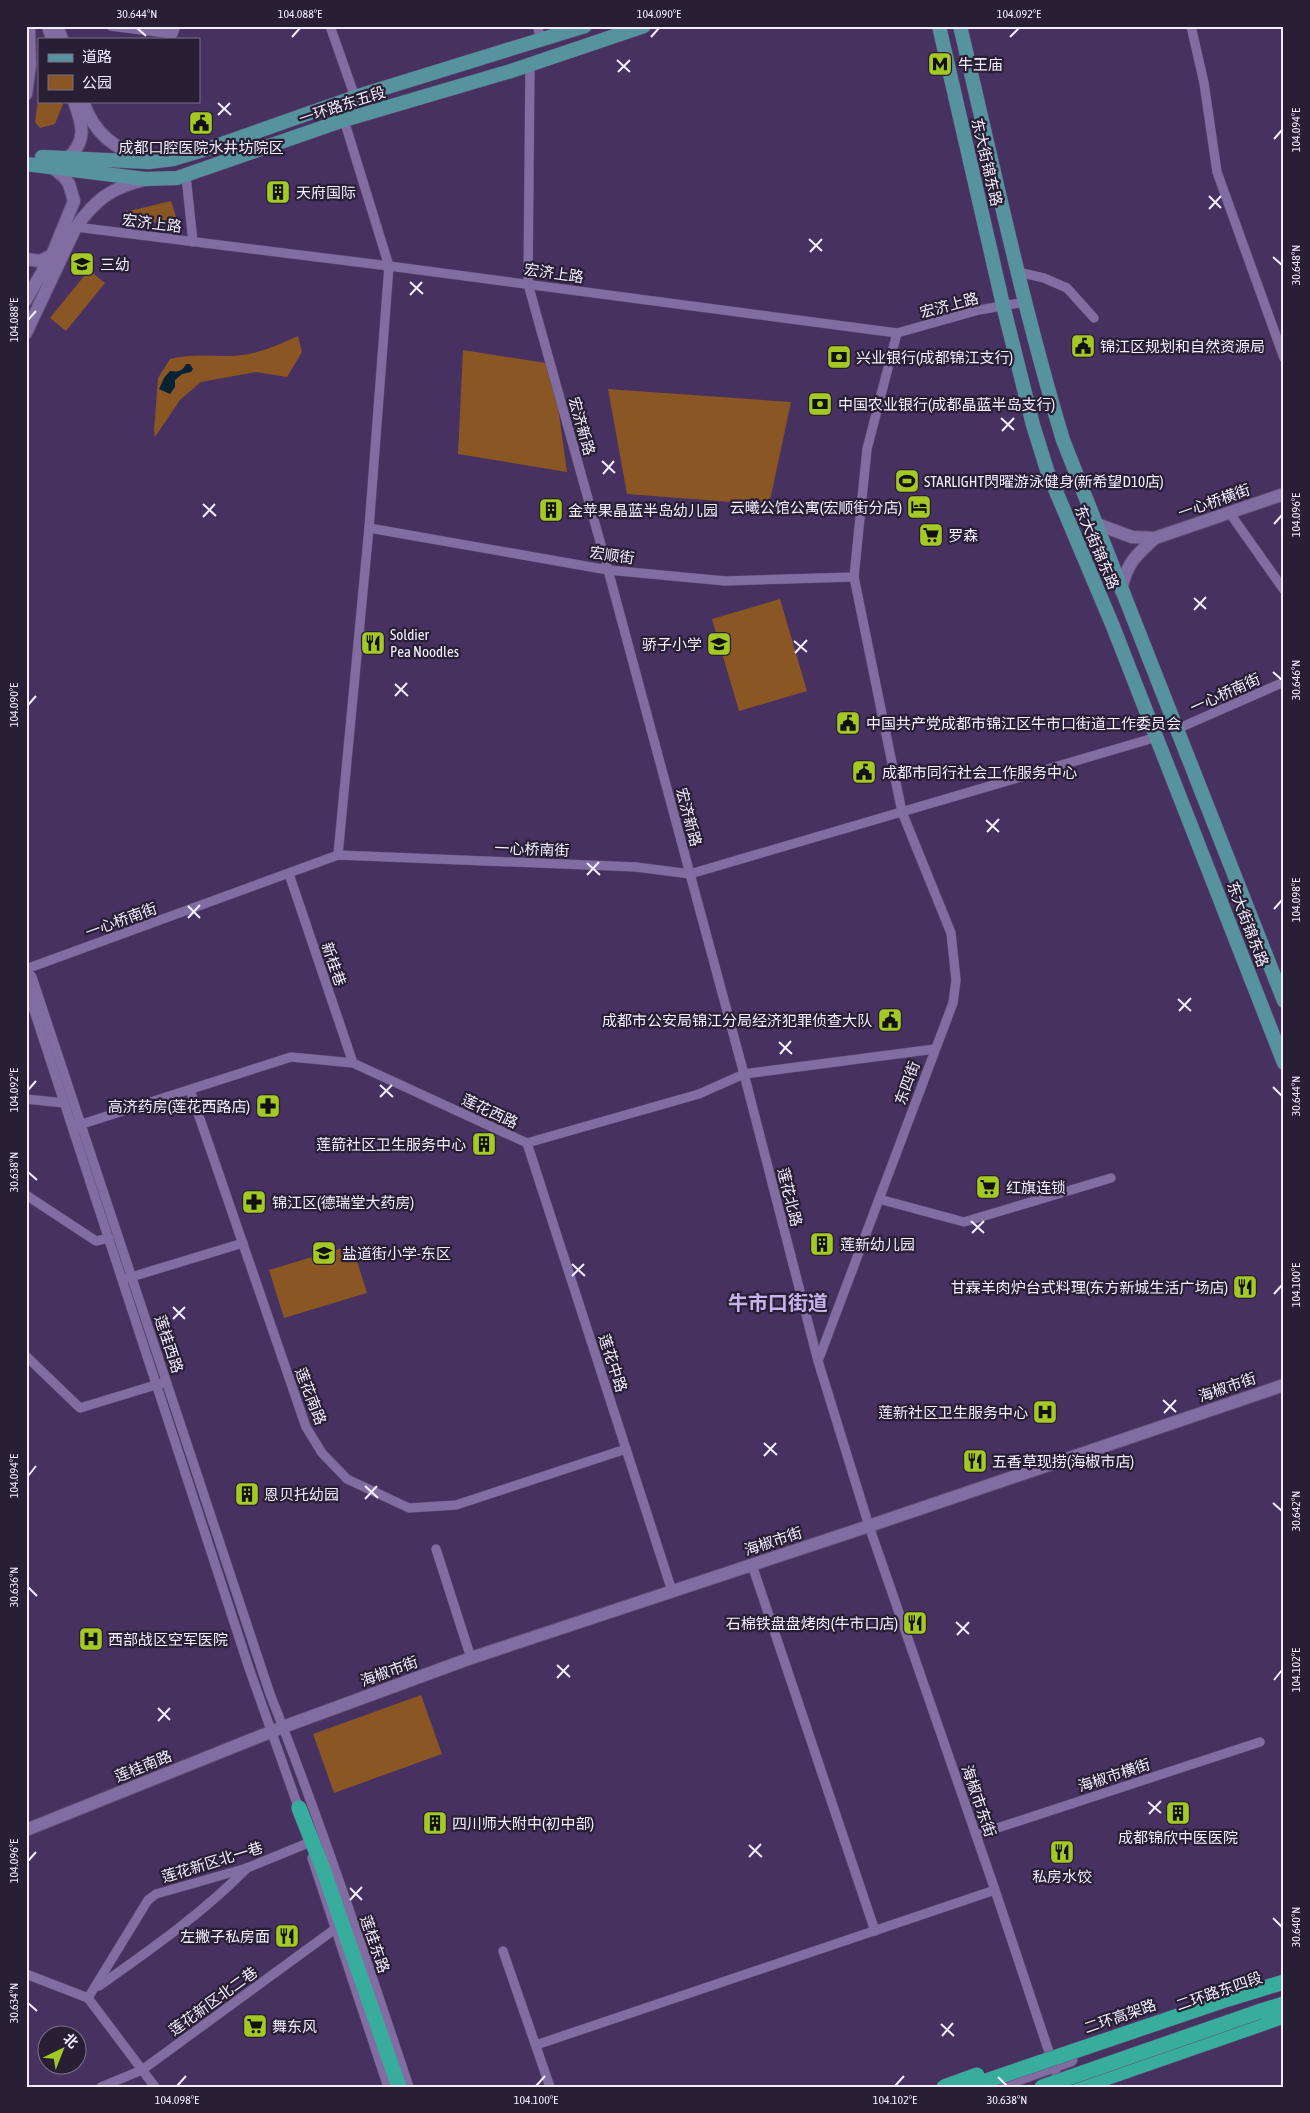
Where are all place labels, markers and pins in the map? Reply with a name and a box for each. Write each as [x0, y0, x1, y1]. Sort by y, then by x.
metro station icon: 牛王庙 [927, 51, 953, 77]
place label: 牛王庙 [958, 56, 1003, 73]
public building icon: 成都口腔医院水井坊院区 [188, 110, 214, 136]
place label: 成都口腔医院水井坊院区 [118, 139, 284, 156]
building icon: 天府国际 [265, 179, 291, 205]
place label: 天府国际 [296, 184, 356, 201]
school or university icon: 三幼 [69, 251, 95, 277]
place label: 三幼 [100, 256, 130, 273]
public building icon: 锦江区规划和自然资源局 [1070, 333, 1096, 359]
place label: 锦江区规划和自然资源局 [1100, 338, 1265, 355]
bank icon: 兴业银行(成都锦江支行) [826, 344, 852, 370]
place label: 兴业银行(成都锦江支行) [856, 349, 1013, 366]
bank icon: 中国农业银行(成都晶蓝半岛支行) [807, 391, 833, 417]
place label: 中国农业银行(成都晶蓝半岛支行) [838, 396, 1055, 413]
sports icon: STARLIGHT閃曜游泳健身(新希望D10店) [894, 468, 920, 494]
place label: STARLIGHT閃曜游泳健身(新希望D10店) [924, 473, 1164, 490]
hotel icon: 云曦公馆公寓(宏顺街分店) [906, 494, 932, 520]
building icon: 金苹果晶蓝半岛幼儿园 [538, 497, 564, 523]
place label: 云曦公馆公寓(宏顺街分店) [730, 499, 902, 516]
place label: 金苹果晶蓝半岛幼儿园 [568, 502, 718, 519]
supermarket icon: 罗森 [918, 522, 944, 548]
place label: 罗森 [948, 527, 978, 544]
place label: Soldier Pea Noodles [390, 626, 459, 660]
restaurant icon: Soldier Pea Noodles [360, 630, 386, 656]
school or university icon: 骄子小学 [706, 631, 732, 657]
place label: 骄子小学 [642, 636, 702, 653]
public building icon: 中国共产党成都市锦江区牛市口街道工作委员会 [835, 710, 861, 736]
place label: 中国共产党成都市锦江区牛市口街道工作委员会 [866, 715, 1181, 732]
public building icon: 成都市同行社会工作服务中心 [851, 759, 877, 785]
place label: 成都市同行社会工作服务中心 [882, 764, 1077, 781]
public building icon: 成都市公安局锦江分局经济犯罪侦查大队 [877, 1007, 903, 1033]
place label: 成都市公安局锦江分局经济犯罪侦查大队 [602, 1012, 872, 1029]
pharmacy icon: 高济药房(莲花西路店) [255, 1093, 281, 1119]
place label: 高济药房(莲花西路店) [108, 1098, 250, 1115]
building icon: 莲箭社区卫生服务中心 [471, 1131, 497, 1157]
place label: 莲箭社区卫生服务中心 [316, 1136, 466, 1153]
supermarket icon: 红旗连锁 [975, 1174, 1001, 1200]
place label: 红旗连锁 [1006, 1179, 1066, 1196]
pharmacy icon: 锦江区(德瑞堂大药房) [241, 1189, 267, 1215]
place label: 锦江区(德瑞堂大药房) [272, 1194, 414, 1211]
building icon: 莲新幼儿园 [809, 1231, 835, 1257]
place label: 莲新幼儿园 [840, 1236, 915, 1253]
school or university icon: 盐道街小学-东区 [311, 1240, 337, 1266]
place label: 盐道街小学-东区 [342, 1245, 451, 1262]
restaurant icon: 甘霖羊肉炉台式料理(东方新城生活广场店) [1232, 1274, 1258, 1300]
place label: 甘霖羊肉炉台式料理(东方新城生活广场店) [951, 1279, 1228, 1296]
hospital icon: 莲新社区卫生服务中心 [1032, 1399, 1058, 1425]
place label: 莲新社区卫生服务中心 [878, 1404, 1028, 1421]
restaurant icon: 五香草现捞(海椒市店) [962, 1448, 988, 1474]
place label: 五香草现捞(海椒市店) [992, 1453, 1134, 1470]
building icon: 恩贝托幼园 [234, 1481, 260, 1507]
place label: 恩贝托幼园 [264, 1486, 339, 1503]
restaurant icon: 石棉铁盘盘烤肉(牛市口店) [902, 1610, 928, 1636]
place label: 石棉铁盘盘烤肉(牛市口店) [726, 1615, 898, 1632]
hospital icon: 西部战区空军医院 [78, 1626, 104, 1652]
place label: 西部战区空军医院 [108, 1631, 228, 1648]
building icon: 成都锦欣中医医院 [1165, 1800, 1191, 1826]
building icon: 四川师大附中(初中部) [422, 1810, 448, 1836]
place label: 四川师大附中(初中部) [452, 1815, 594, 1832]
place label: 成都锦欣中医医院 [1118, 1829, 1238, 1846]
restaurant icon: 私房水饺 [1049, 1839, 1075, 1865]
place label: 私房水饺 [1032, 1868, 1092, 1885]
restaurant icon: 左撇子私房面 [274, 1923, 300, 1949]
place label: 左撇子私房面 [180, 1928, 270, 1945]
supermarket icon: 舞东风 [242, 2013, 268, 2039]
place label: 舞东风 [272, 2018, 317, 2035]

